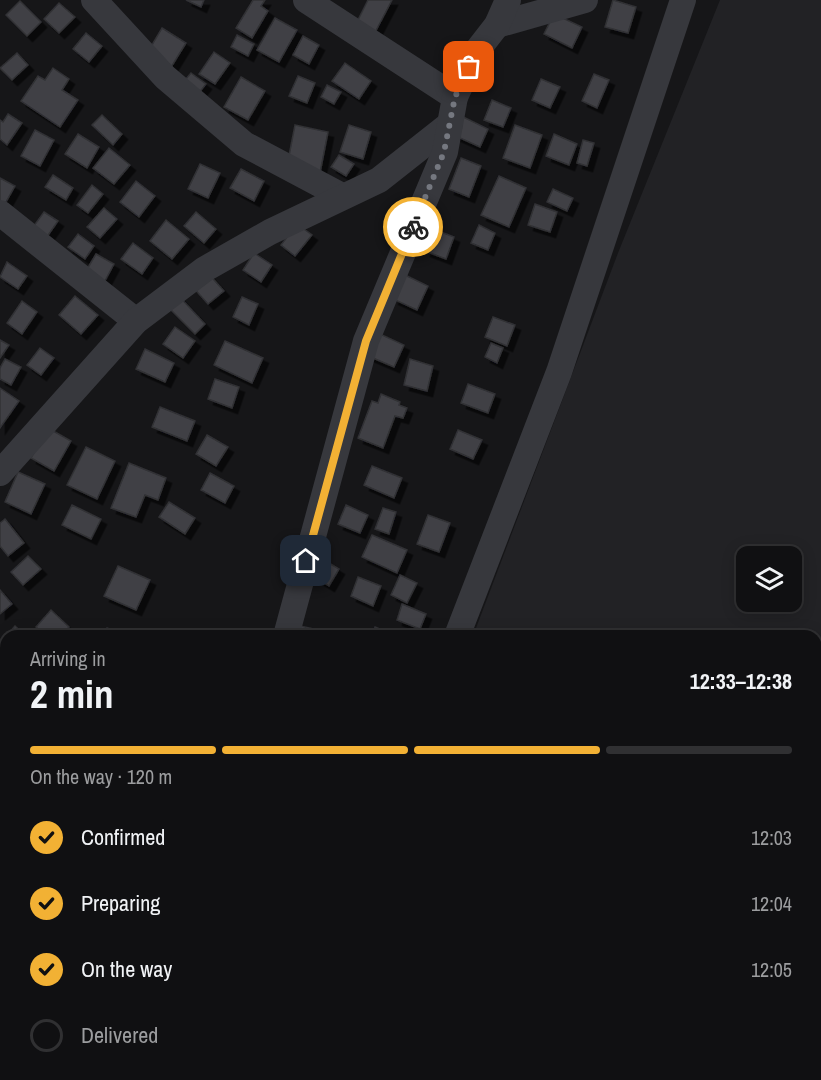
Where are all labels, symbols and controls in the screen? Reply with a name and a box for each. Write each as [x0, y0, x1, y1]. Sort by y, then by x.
pin [443, 41, 494, 92]
icon: bag [452, 50, 485, 83]
courier [383, 197, 443, 257]
icon: bike [397, 211, 430, 244]
pin [280, 535, 331, 586]
icon: home [289, 544, 322, 577]
map controls [736, 546, 802, 612]
button: layers [736, 546, 802, 612]
text: Arriving in [30, 645, 106, 672]
text: 12:33–12:38 [690, 666, 792, 696]
text: 2 min [30, 668, 114, 720]
text: On the way · 120 m [30, 763, 172, 790]
icon: check [30, 821, 63, 854]
text: Confirmed [81, 822, 165, 852]
text: 12:03 [751, 824, 792, 851]
icon: check [30, 887, 63, 920]
text: Preparing [81, 888, 160, 918]
text: 12:04 [751, 890, 792, 917]
icon: check [30, 953, 63, 986]
text: On the way [81, 954, 172, 984]
text: 12:05 [751, 956, 792, 983]
text: Delivered [81, 1020, 158, 1050]

